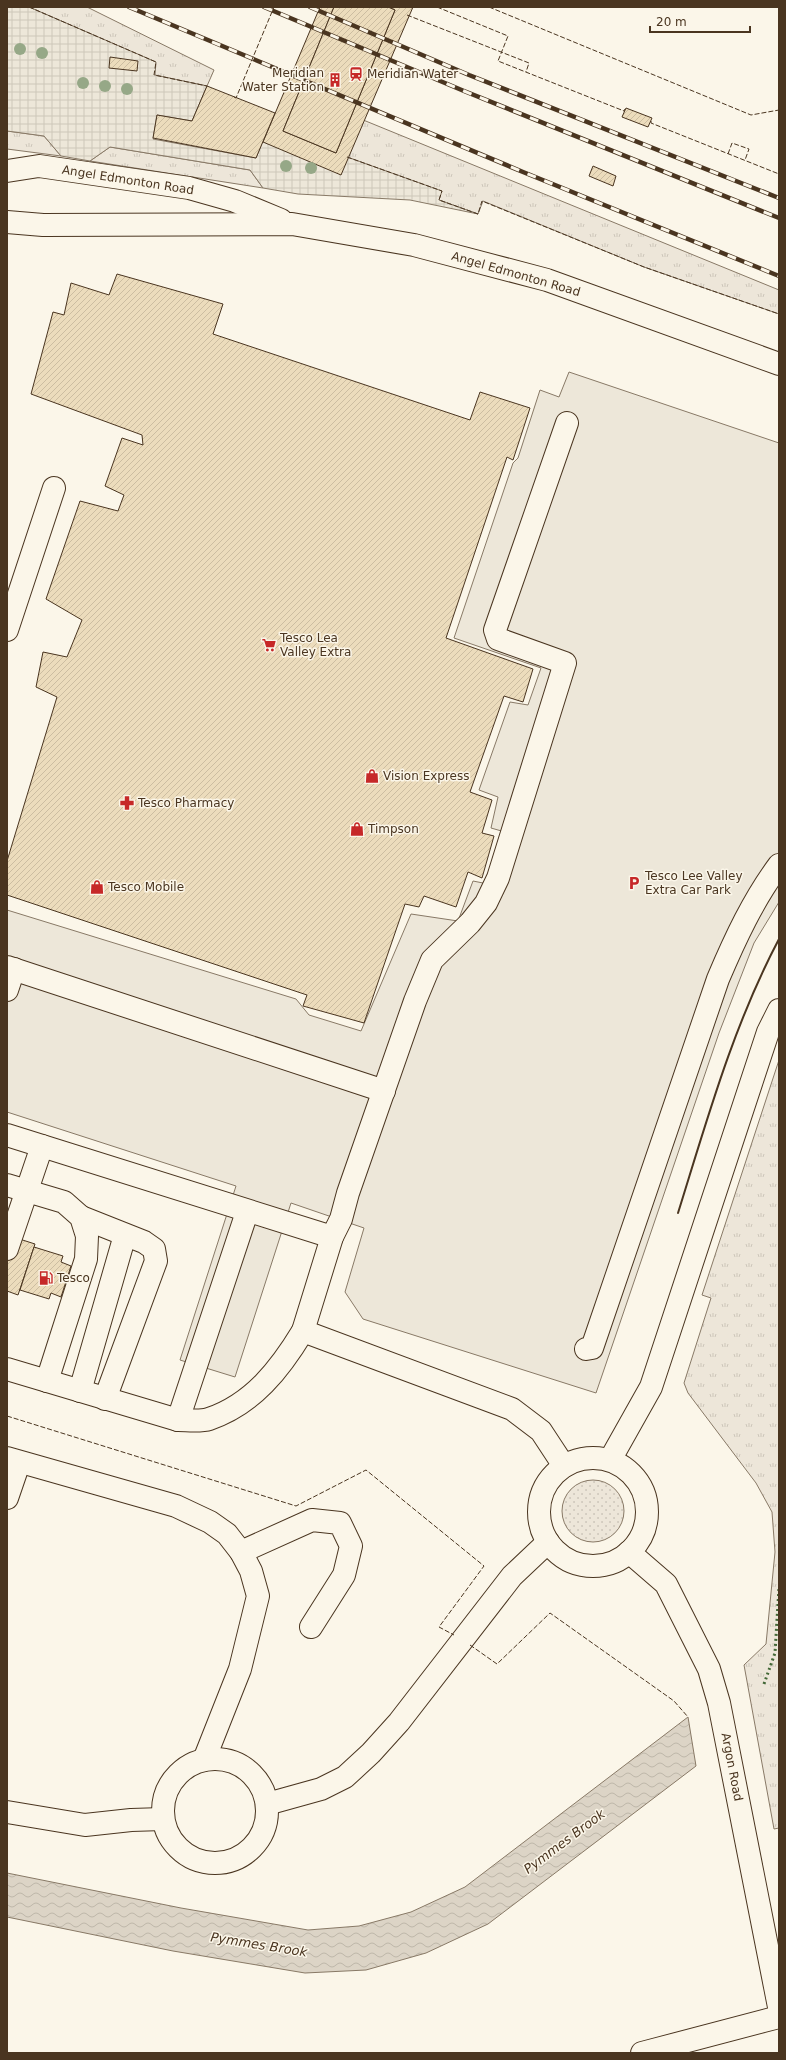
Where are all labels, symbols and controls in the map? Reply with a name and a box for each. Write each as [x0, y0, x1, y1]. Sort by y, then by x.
scale bar [650, 8, 750, 34]
text: 20 m [656, 15, 687, 29]
place label: Meridian Water Station [242, 66, 324, 94]
station icon: Meridian Water [348, 66, 364, 82]
place label: Meridian Water [367, 67, 458, 81]
building icon: Meridian Water Station [327, 72, 343, 88]
street label: Angel Edmonton Road [61, 163, 195, 197]
street label: Angel Edmonton Road [450, 249, 582, 299]
place label: Tesco Lea Valley Extra [279, 631, 351, 659]
supermarket icon: Tesco Lea Valley Extra [261, 637, 277, 653]
shop icon: Vision Express [364, 768, 380, 784]
place label: Vision Express [383, 769, 469, 783]
pharmacy icon: Tesco Pharmacy [119, 795, 135, 811]
place label: Tesco Pharmacy [137, 796, 234, 810]
shop icon: Timpson [349, 821, 365, 837]
place label: Timpson [367, 822, 419, 836]
place label: Tesco Lee Valley Extra Car Park [644, 869, 743, 897]
parking icon: Tesco Lee Valley Extra Car Park [626, 875, 642, 891]
shop icon: Tesco Mobile [89, 879, 105, 895]
place label: Tesco Mobile [107, 880, 184, 894]
fuel station icon: Tesco [38, 1270, 54, 1286]
place label: Tesco [56, 1271, 90, 1285]
street label: Argon Road [719, 1732, 745, 1802]
water label: Pymmes Brook [521, 1806, 608, 1877]
water label: Pymmes Brook [210, 1929, 309, 1960]

